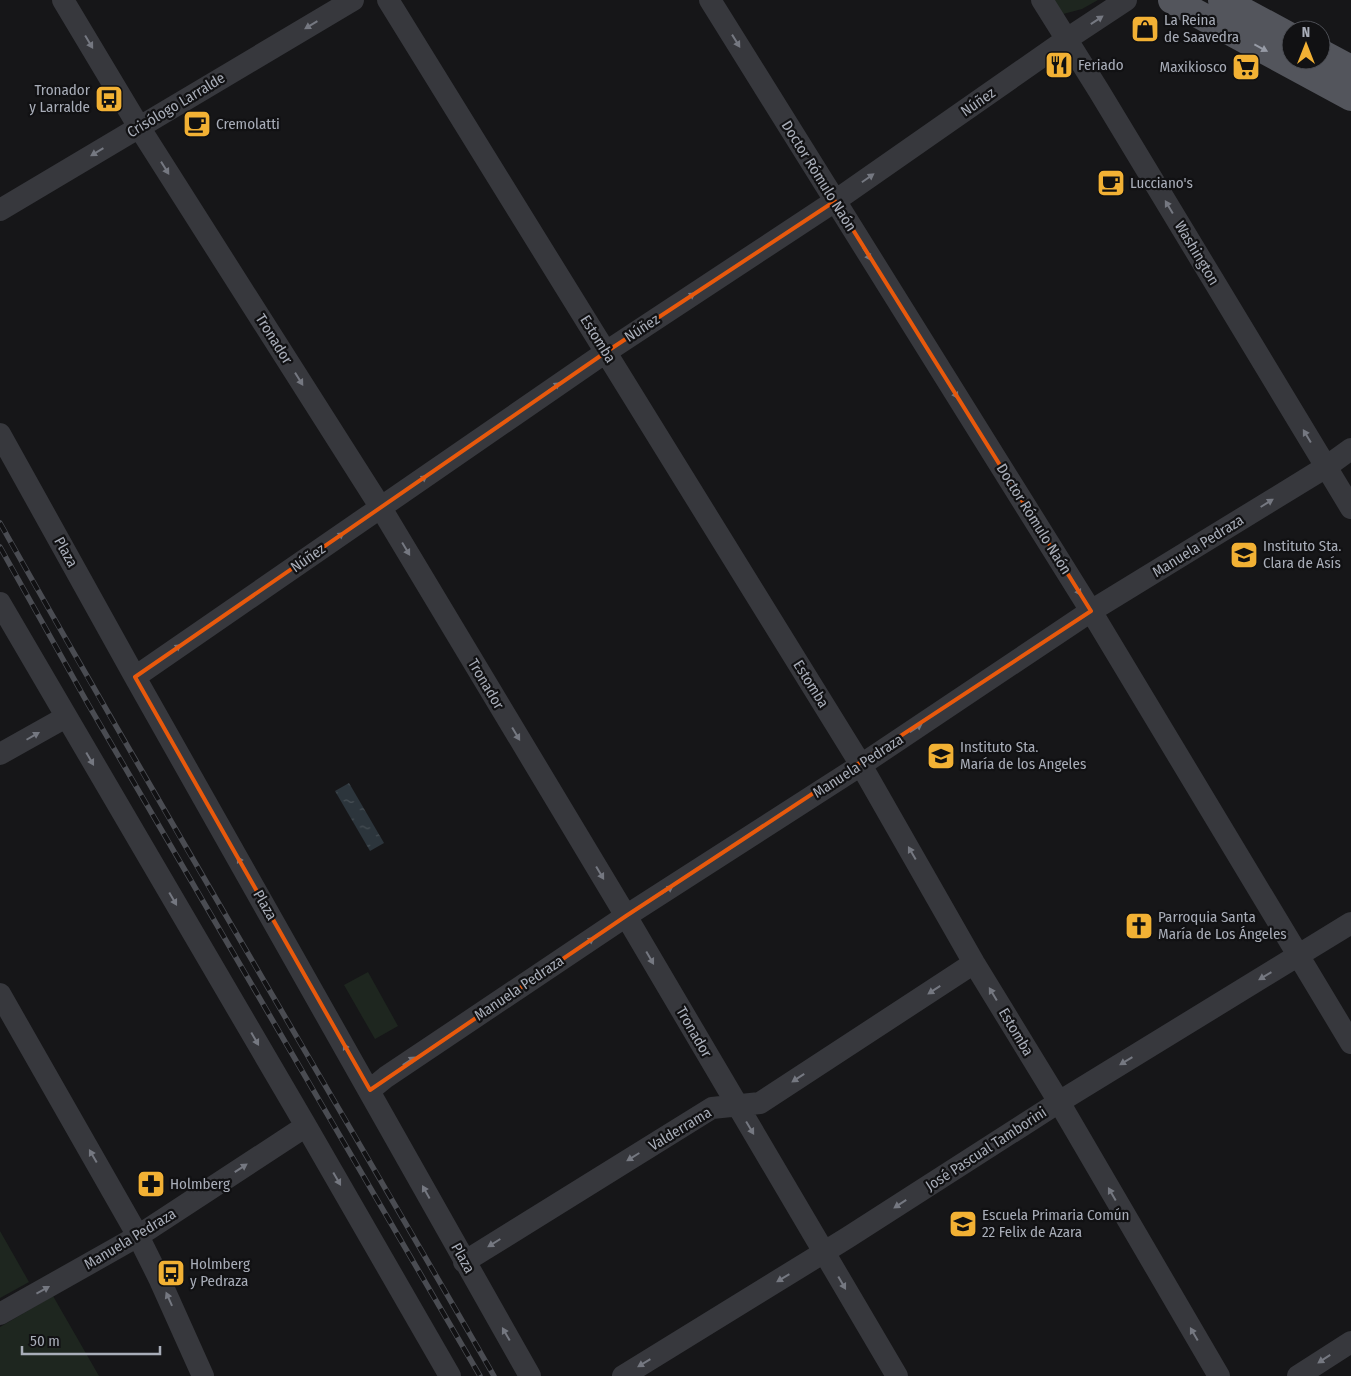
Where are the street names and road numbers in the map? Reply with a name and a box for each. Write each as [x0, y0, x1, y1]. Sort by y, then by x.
street label: Crisólogo Larralde [124, 69, 228, 141]
street label: Núñez [957, 84, 999, 120]
street label: Doctor Rómulo Naón [778, 117, 860, 235]
street label: Washington [1171, 218, 1223, 288]
street label: Núñez [621, 310, 663, 346]
street label: Tronador [252, 311, 297, 368]
street label: Estomba [576, 312, 620, 366]
street label: Doctor Rómulo Naón [993, 460, 1075, 578]
street label: Manuela Pedraza [1149, 511, 1247, 581]
street label: Plaza [50, 534, 82, 570]
street label: Núñez [287, 540, 329, 576]
street label: Tronador [464, 656, 508, 713]
street label: Estomba [789, 657, 833, 711]
street label: Manuela Pedraza [809, 730, 907, 802]
street label: Plaza [249, 887, 281, 923]
street label: Manuela Pedraza [471, 951, 567, 1025]
street label: Tronador [672, 1003, 716, 1061]
street label: Estomba [995, 1005, 1037, 1059]
street label: Valderrama [645, 1103, 715, 1155]
street label: José Pascual Tamborini [922, 1103, 1050, 1195]
street label: Manuela Pedraza [81, 1205, 179, 1273]
street label: Plaza [447, 1240, 479, 1276]

